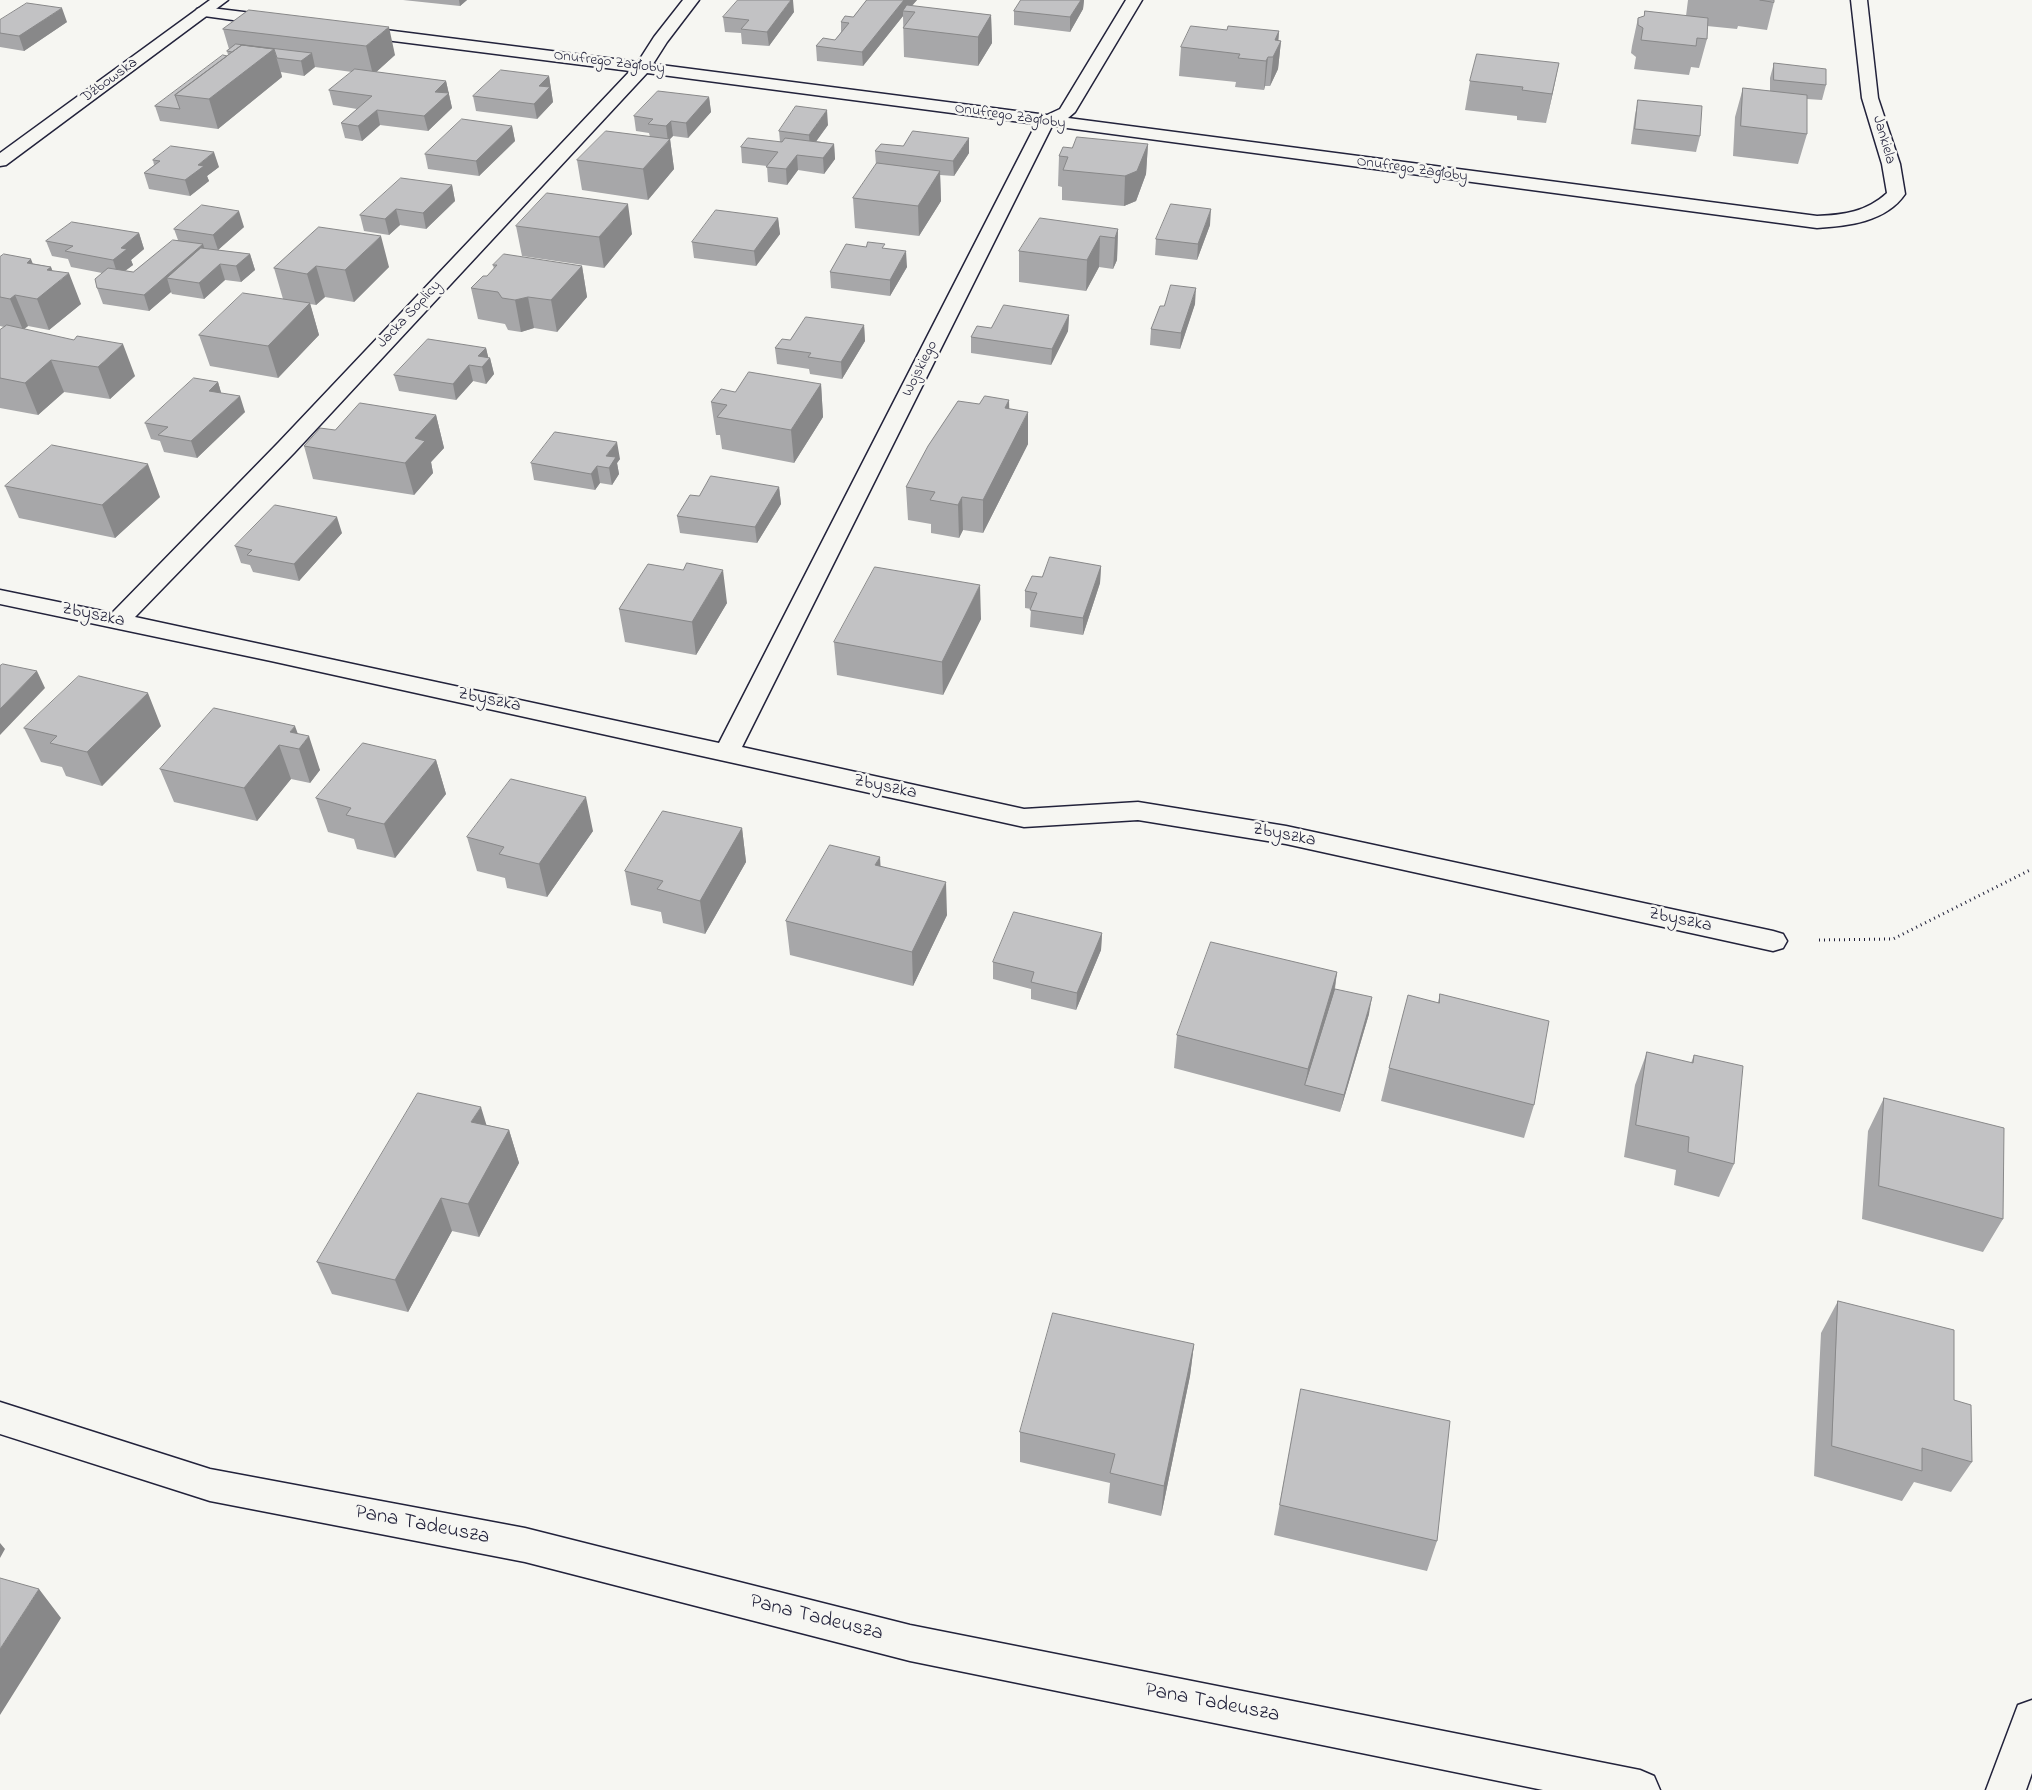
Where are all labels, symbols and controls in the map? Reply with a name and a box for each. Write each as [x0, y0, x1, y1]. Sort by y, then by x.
street label: Onufrego Zagłoby [552, 47, 666, 79]
street label: Dźbowska [78, 55, 142, 107]
street label: Onufrego Zagłoby [953, 100, 1067, 134]
street label: Jankiela [1868, 114, 1898, 166]
street label: Onufrego Zagłoby [1355, 153, 1469, 187]
street label: Jacka Soplicy [374, 277, 446, 353]
street label: Wojskiego [899, 338, 943, 400]
street label: Zbyszka [59, 599, 127, 633]
street label: Zbyszka [455, 684, 523, 718]
street label: Zbyszka [851, 771, 919, 805]
street label: Zbyszka [1251, 819, 1317, 853]
street label: Zbyszka [1646, 904, 1714, 938]
street label: Pana Tadeusza [353, 1501, 491, 1551]
street label: Pana Tadeusza [747, 1590, 885, 1648]
street label: Pana Tadeusza [1143, 1679, 1281, 1729]

